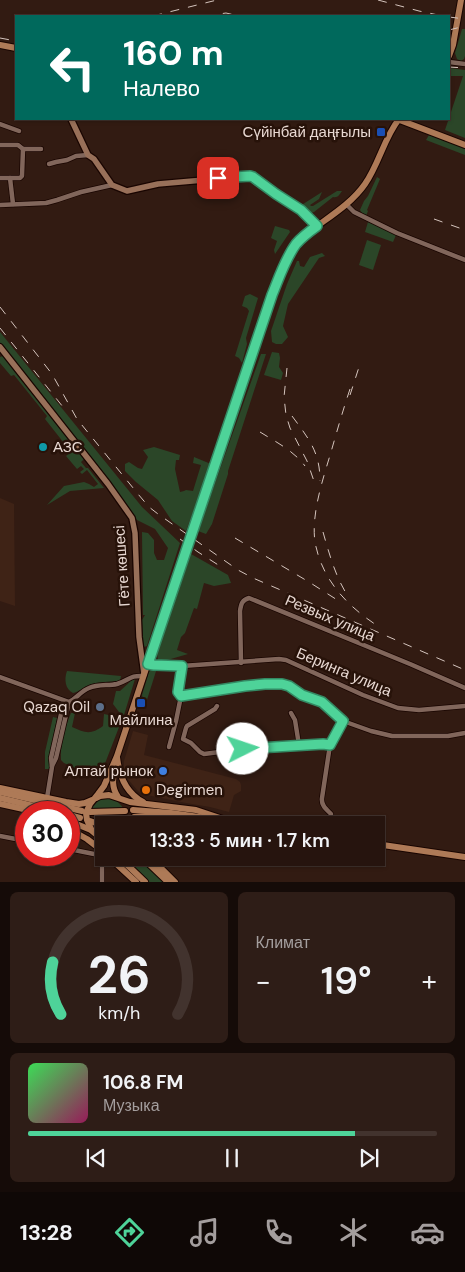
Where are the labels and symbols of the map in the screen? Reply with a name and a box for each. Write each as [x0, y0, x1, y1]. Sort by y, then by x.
place label: Сүйінбай даңғылы [243, 122, 371, 142]
marker: Сүйінбай даңғылы [375, 126, 387, 138]
pin [197, 157, 239, 199]
place label: АЗС [53, 437, 83, 457]
marker: АЗС [37, 441, 49, 453]
street label: Гёте көшесі [109, 525, 135, 607]
street label: Резвых улица [282, 590, 379, 646]
street label: Беринга улица [293, 643, 395, 701]
place label: Qazaq Oil [23, 697, 90, 717]
marker: Майлина [135, 697, 147, 709]
marker: Qazaq Oil [94, 701, 106, 713]
place label: Майлина [109, 710, 173, 730]
position arrow [216, 722, 268, 774]
place label: Алтай рынок [65, 761, 153, 781]
marker: Алтай рынок [157, 765, 169, 777]
place label: Degirmen [156, 780, 223, 800]
marker: Degirmen [140, 784, 152, 796]
speed limit sign: 30 [15, 801, 80, 866]

